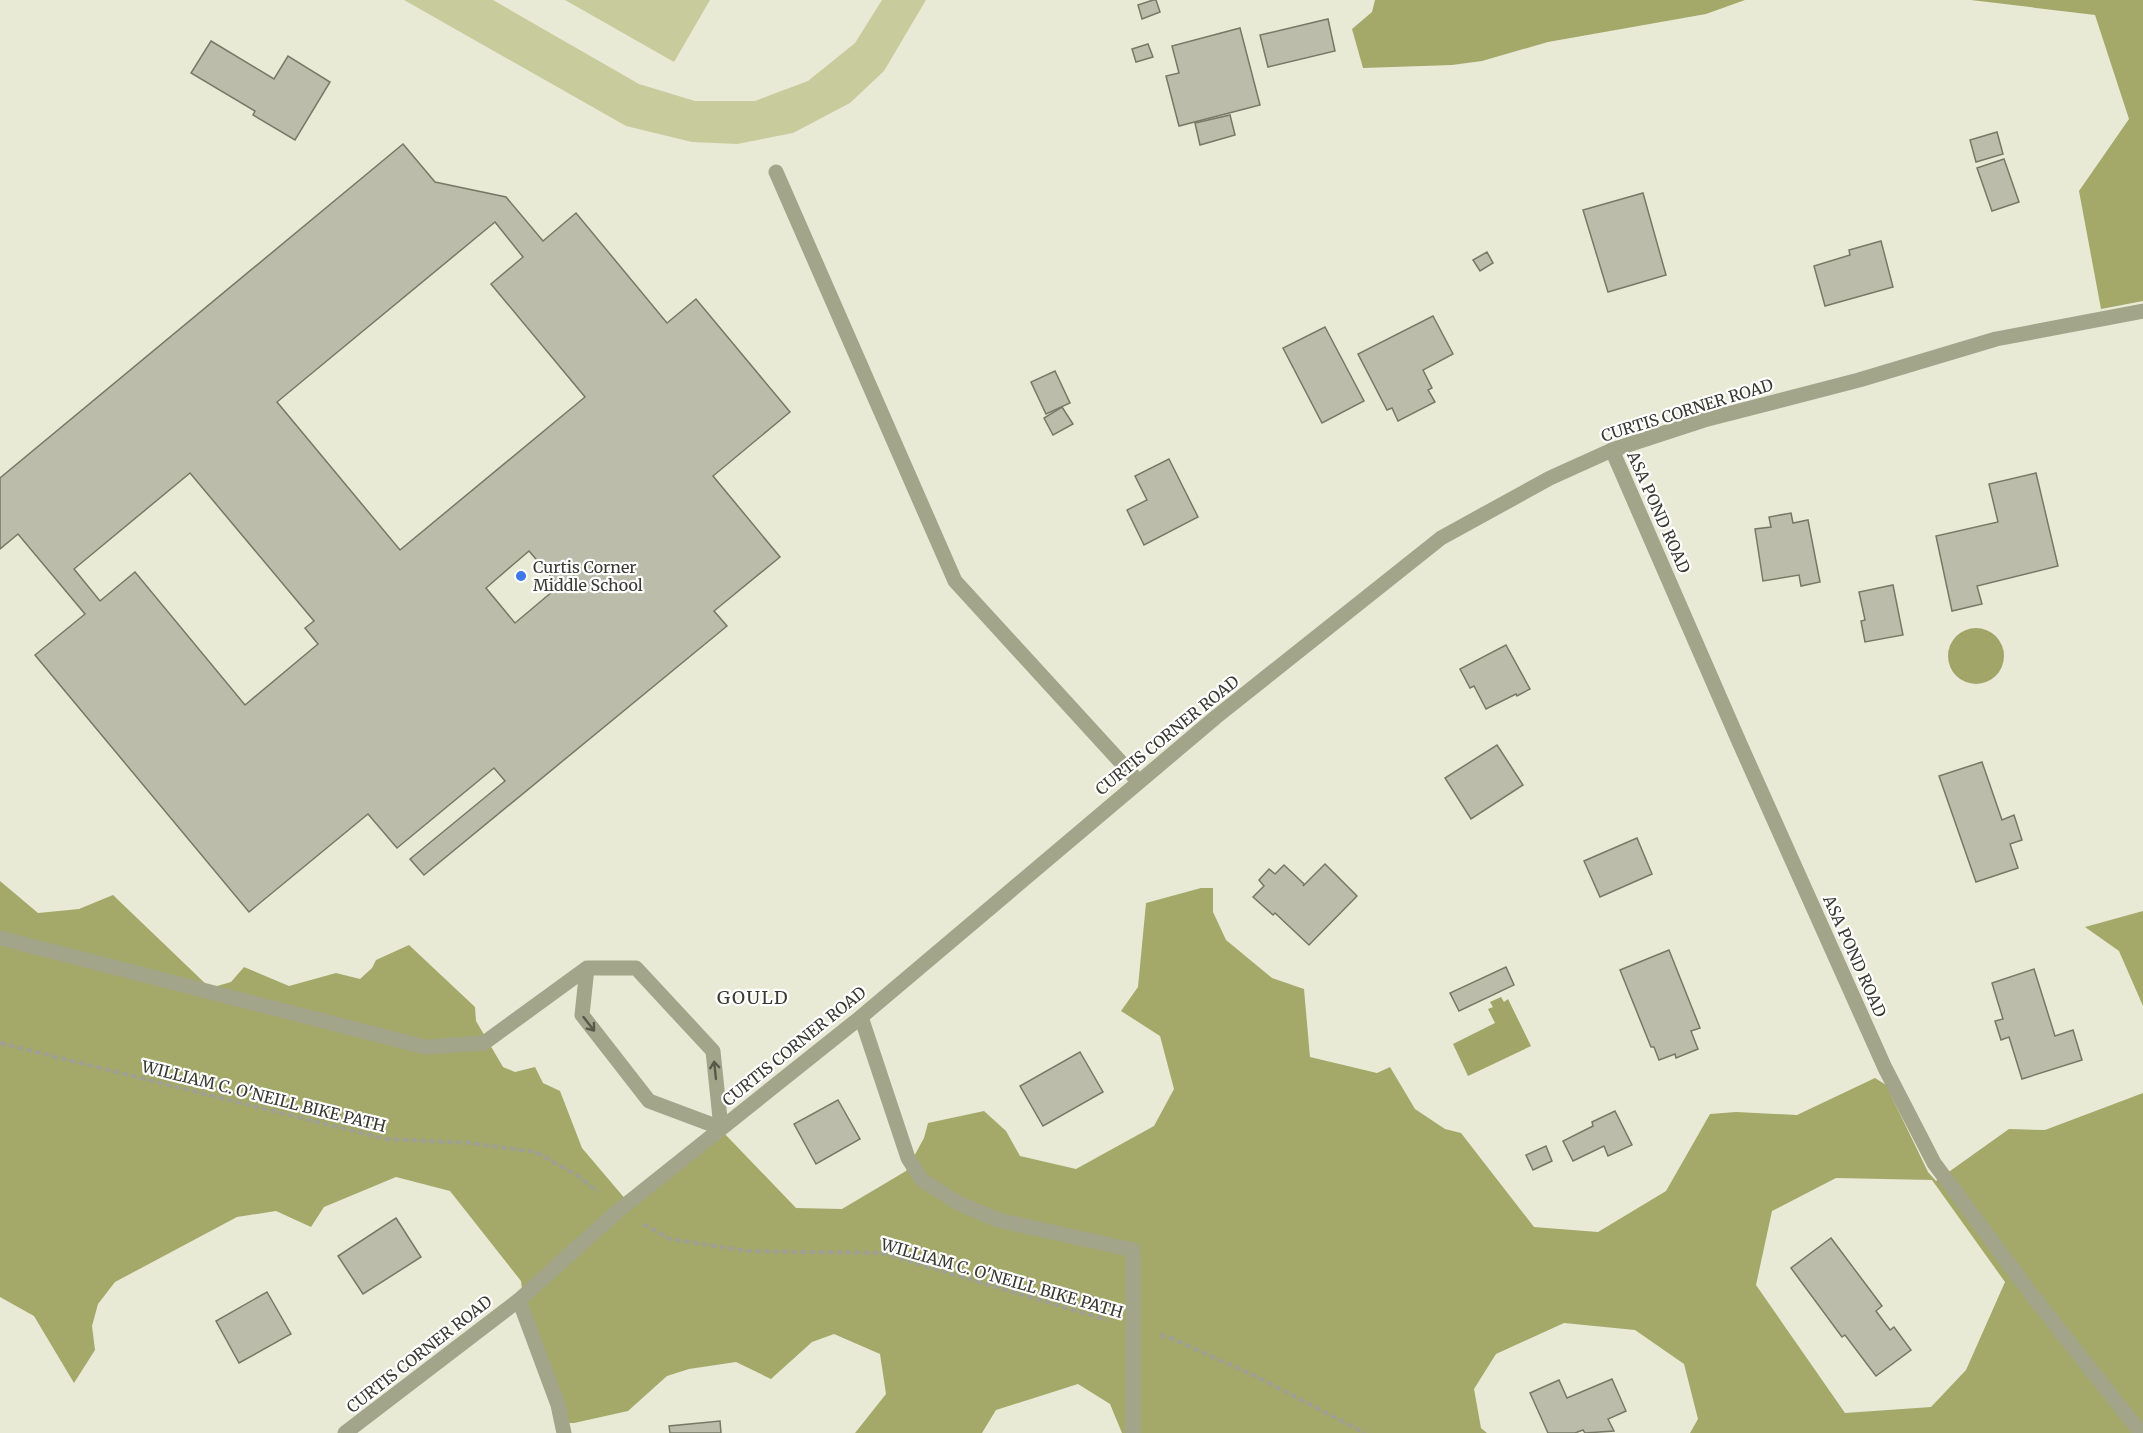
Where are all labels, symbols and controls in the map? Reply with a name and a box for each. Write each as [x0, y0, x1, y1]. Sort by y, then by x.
street label: CURTIS CORNER ROAD [1599, 374, 1775, 446]
street label: ASA POND ROAD [1623, 447, 1695, 576]
place label: Curtis Corner Middle School [533, 557, 643, 595]
marker: Curtis Corner Middle School [514, 569, 528, 583]
street label: CURTIS CORNER ROAD [1091, 671, 1243, 799]
street label: ASA POND ROAD [1819, 891, 1891, 1020]
street label: CURTIS CORNER ROAD [718, 982, 870, 1110]
district label: GOULD [717, 986, 789, 1009]
one-way arrow [583, 1016, 596, 1032]
street label: WILLIAM C. O'NEILL BIKE PATH [139, 1056, 388, 1136]
one-way arrow [709, 1060, 720, 1080]
street label: WILLIAM C. O'NEILL BIKE PATH [878, 1234, 1126, 1322]
street label: CURTIS CORNER ROAD [342, 1291, 496, 1417]

